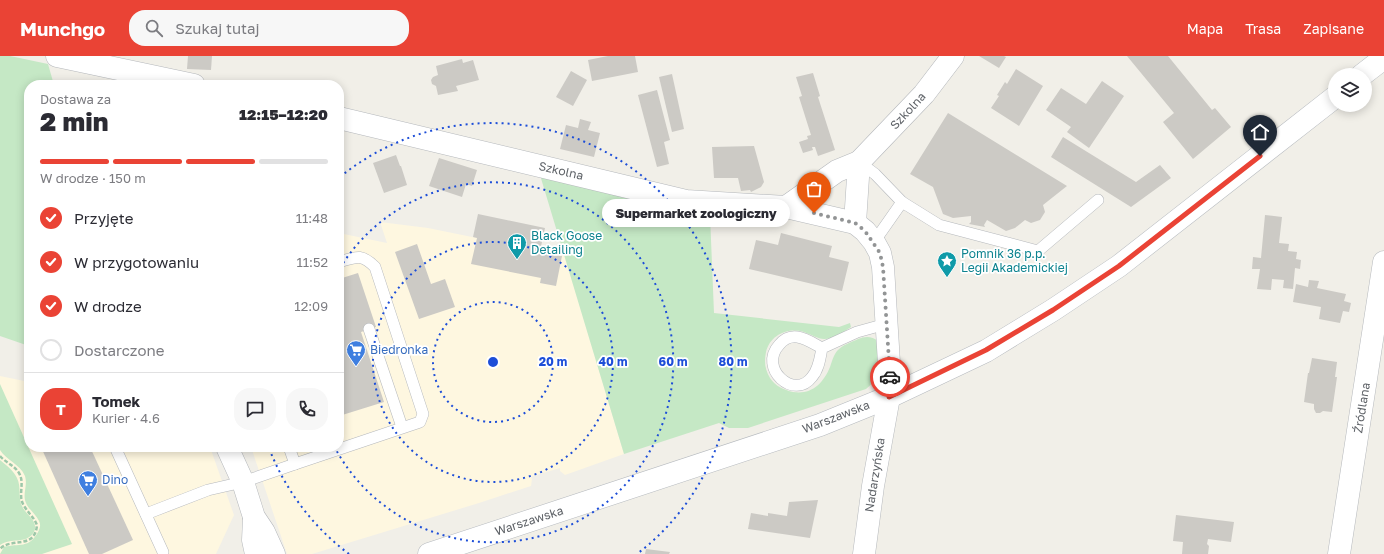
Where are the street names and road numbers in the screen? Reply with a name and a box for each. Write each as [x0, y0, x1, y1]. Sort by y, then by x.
street label: Szkolna [887, 89, 929, 132]
street label: Szkolna [537, 158, 585, 183]
street label: Źródlana [1350, 382, 1373, 434]
street label: Warszawska [800, 397, 872, 436]
street label: Nadarzyńska [861, 437, 888, 513]
street label: Warszawska [493, 502, 565, 539]

